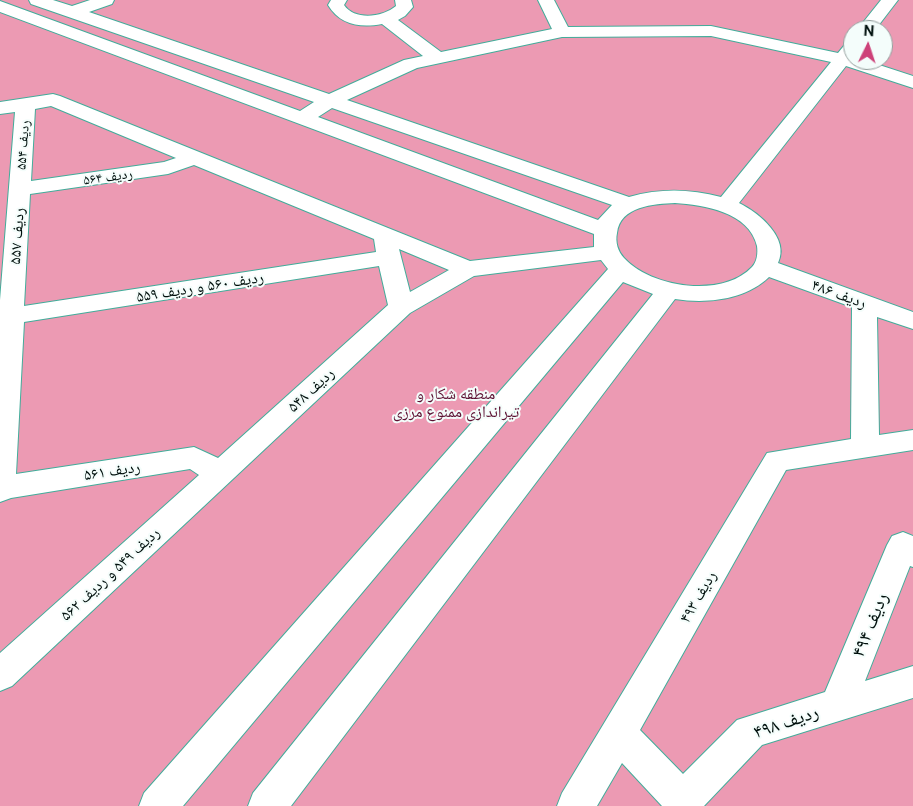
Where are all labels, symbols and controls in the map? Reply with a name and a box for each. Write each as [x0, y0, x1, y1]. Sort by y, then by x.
north arrow [843, 20, 893, 70]
text: N [863, 23, 875, 39]
street label: ردیف ۵۵۴ [13, 120, 33, 170]
street label: ردیف ۵۶۴ [82, 165, 134, 189]
street label: ردیف ۵۵۷ [5, 207, 29, 265]
street label: ردیف ۵۶۰ و ردیف ۵۵۹ [135, 267, 265, 307]
street label: ردیف ۴۸۶ [809, 275, 869, 313]
street label: ردیف ۵۴۸ [284, 364, 338, 416]
park label: منطقه شکار و تیراندازی ممنوع مرزی [393, 384, 519, 422]
street label: ردیف ۵۶۱ [82, 457, 142, 485]
street label: ردیف ۵۴۹ و ردیف ۵۶۲ [56, 523, 164, 625]
street label: ردیف ۴۹۳ [675, 568, 721, 626]
street label: ردیف ۴۹۴ [847, 589, 893, 661]
street label: ردیف ۴۹۸ [750, 700, 822, 744]

